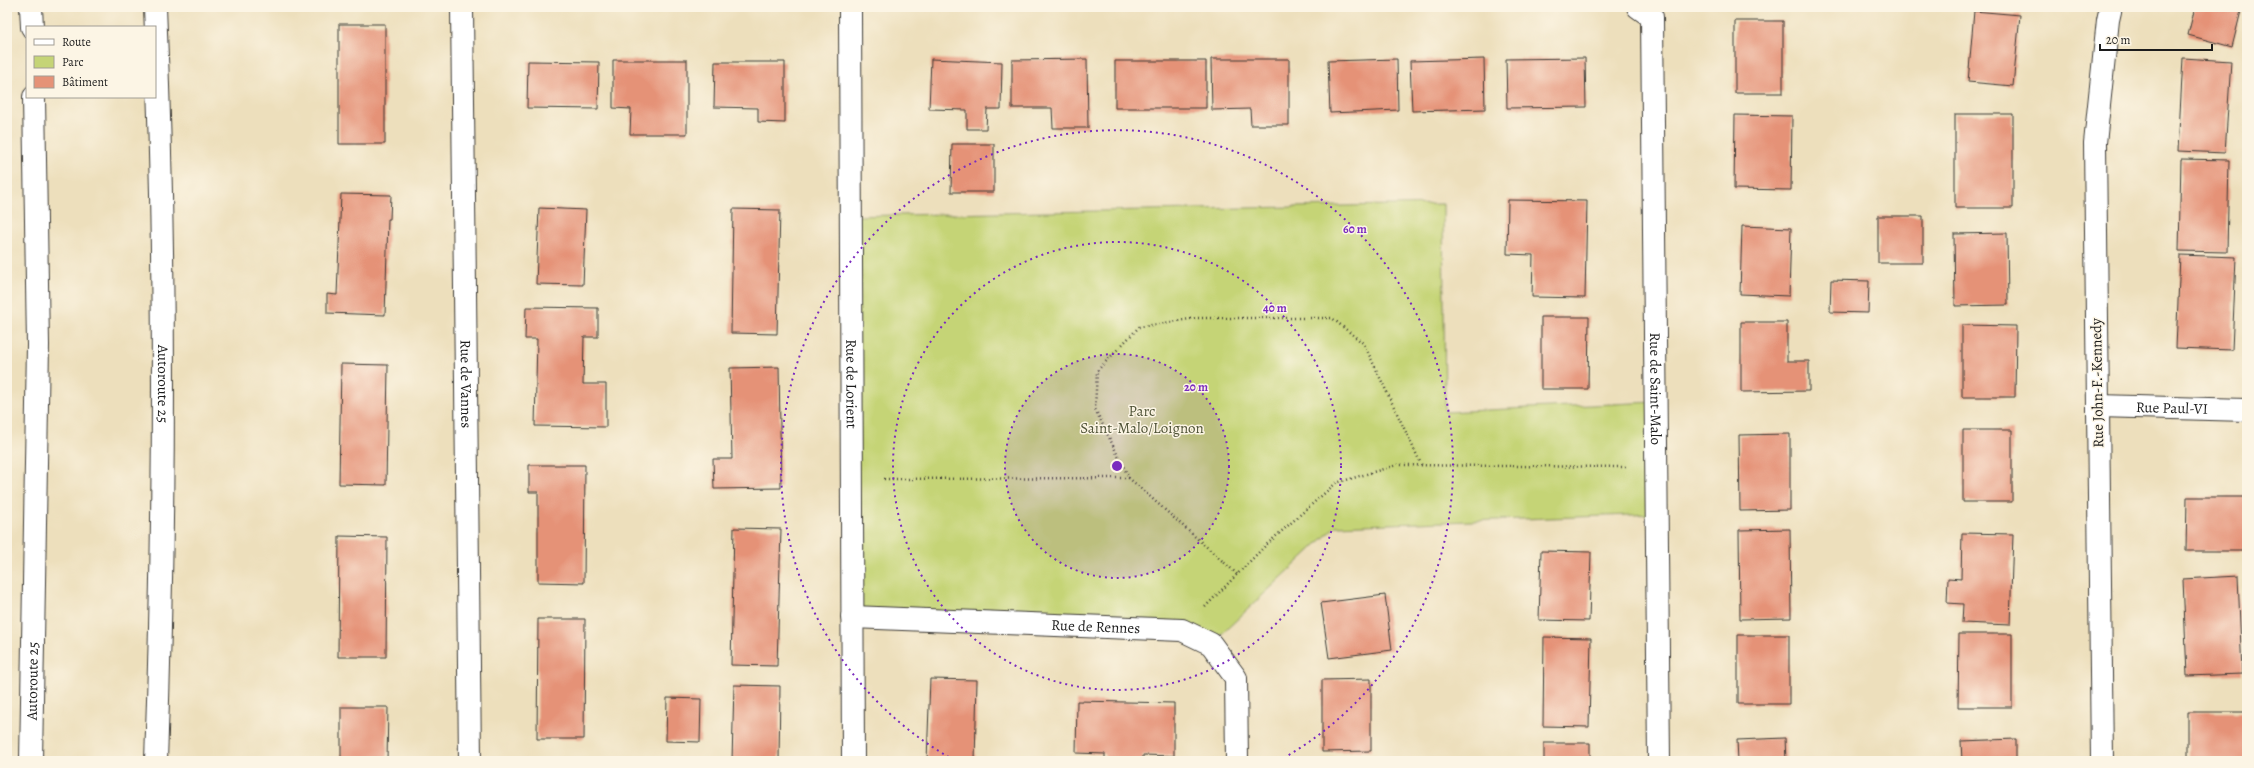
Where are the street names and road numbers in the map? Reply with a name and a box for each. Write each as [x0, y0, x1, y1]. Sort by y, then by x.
street label: Rue John-F.-Kennedy [2086, 318, 2108, 448]
street label: Rue de Saint-Malo [1645, 332, 1666, 445]
street label: Rue de Lorient [841, 339, 862, 429]
street label: Rue de Vannes [456, 340, 476, 428]
street label: Autoroute 25 [153, 344, 173, 423]
street label: Rue Paul-VI [2136, 397, 2208, 419]
street label: Rue de Rennes [1051, 615, 1141, 638]
street label: Autoroute 25 [22, 642, 43, 721]

